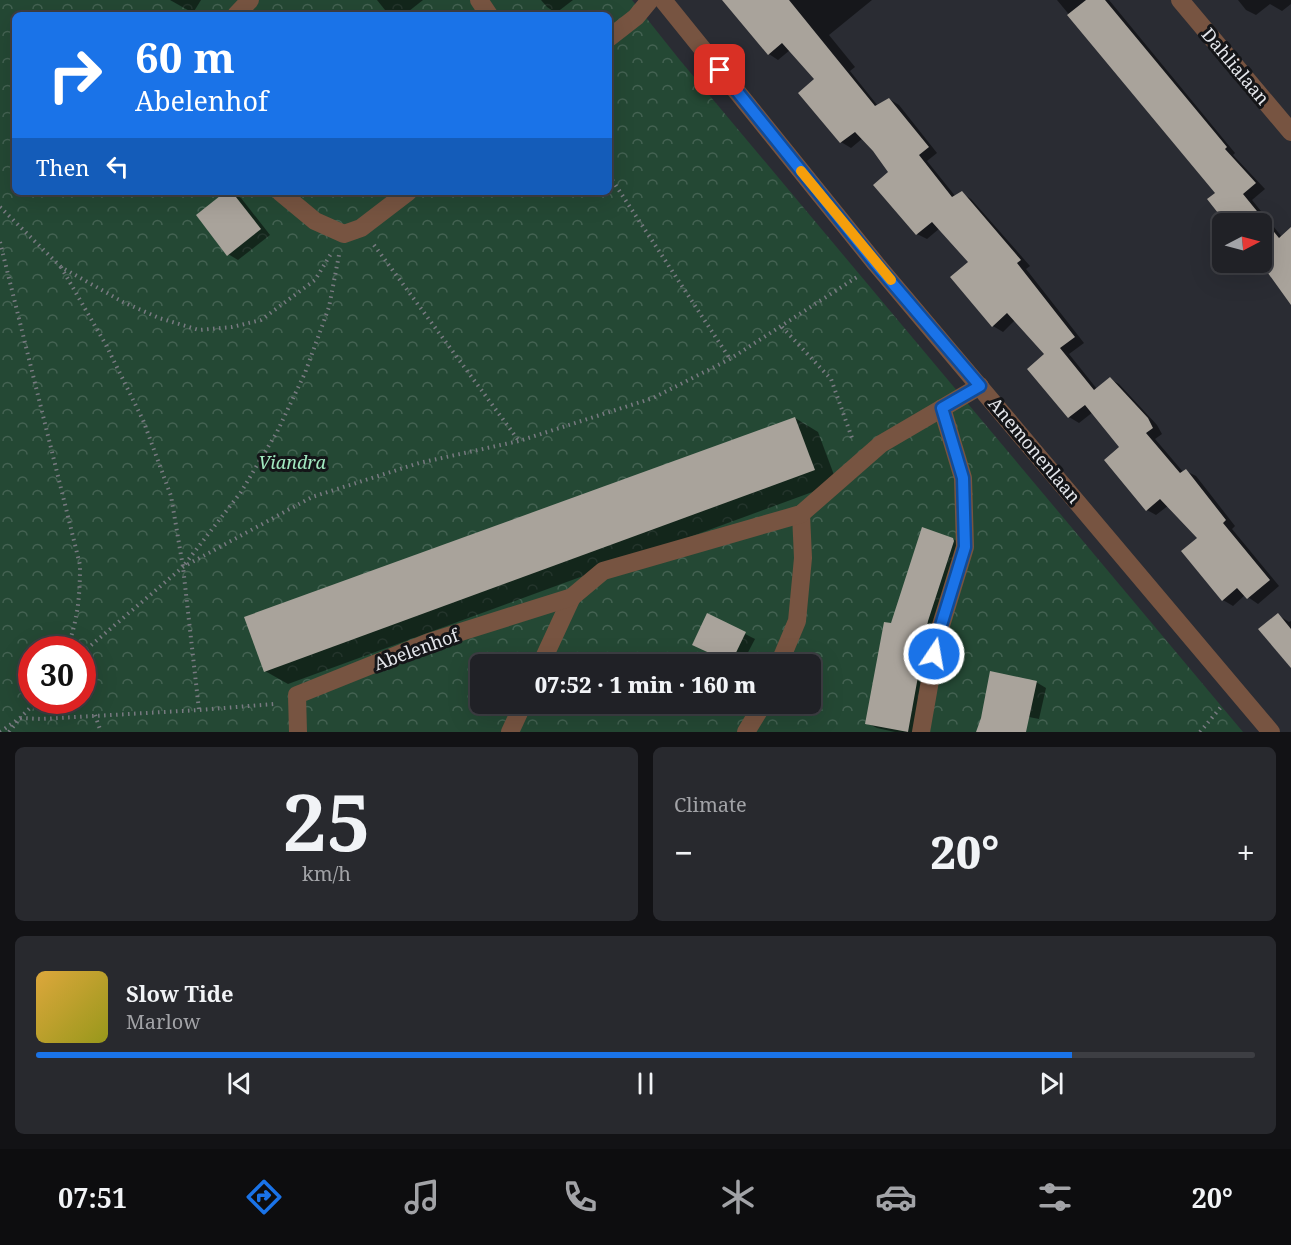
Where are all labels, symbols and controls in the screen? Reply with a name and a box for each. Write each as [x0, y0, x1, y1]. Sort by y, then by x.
street label: Dahlialaan [1197, 22, 1276, 110]
text: 60 m [135, 28, 235, 85]
icon: right [36, 36, 114, 114]
pin [694, 44, 745, 95]
icon: arrive [703, 53, 736, 86]
text: Abelenhof [135, 82, 268, 119]
icon: left [101, 150, 134, 183]
text: Then [36, 152, 89, 182]
north arrow [1212, 213, 1272, 273]
map controls [1212, 213, 1272, 273]
street label: Anemonenlaan [983, 392, 1087, 508]
park label: Viandra [258, 450, 326, 474]
street label: Abelenhof [370, 622, 463, 675]
position arrow [902, 622, 966, 686]
speed limit sign: 30 [18, 636, 96, 714]
text: 07:52 · 1 min · 160 m [535, 669, 756, 699]
text: 25 [282, 768, 371, 874]
text: Climate [674, 791, 747, 818]
text: 20° [930, 821, 999, 882]
text: − [674, 830, 693, 875]
text: + [1237, 830, 1255, 875]
text: km/h [302, 860, 351, 887]
text: Slow Tide [126, 978, 234, 1008]
text: Marlow [126, 1008, 200, 1035]
icon: previous [223, 1067, 256, 1100]
icon: pause [629, 1067, 662, 1100]
icon: next [1035, 1067, 1068, 1100]
icon: directions [243, 1176, 285, 1218]
icon: music [401, 1176, 443, 1218]
icon: phone [559, 1176, 601, 1218]
icon: climate [717, 1176, 759, 1218]
icon: car [875, 1176, 917, 1218]
icon: filters [1034, 1176, 1076, 1218]
text: 07:51 [58, 1179, 127, 1216]
text: 20° [1192, 1179, 1233, 1216]

